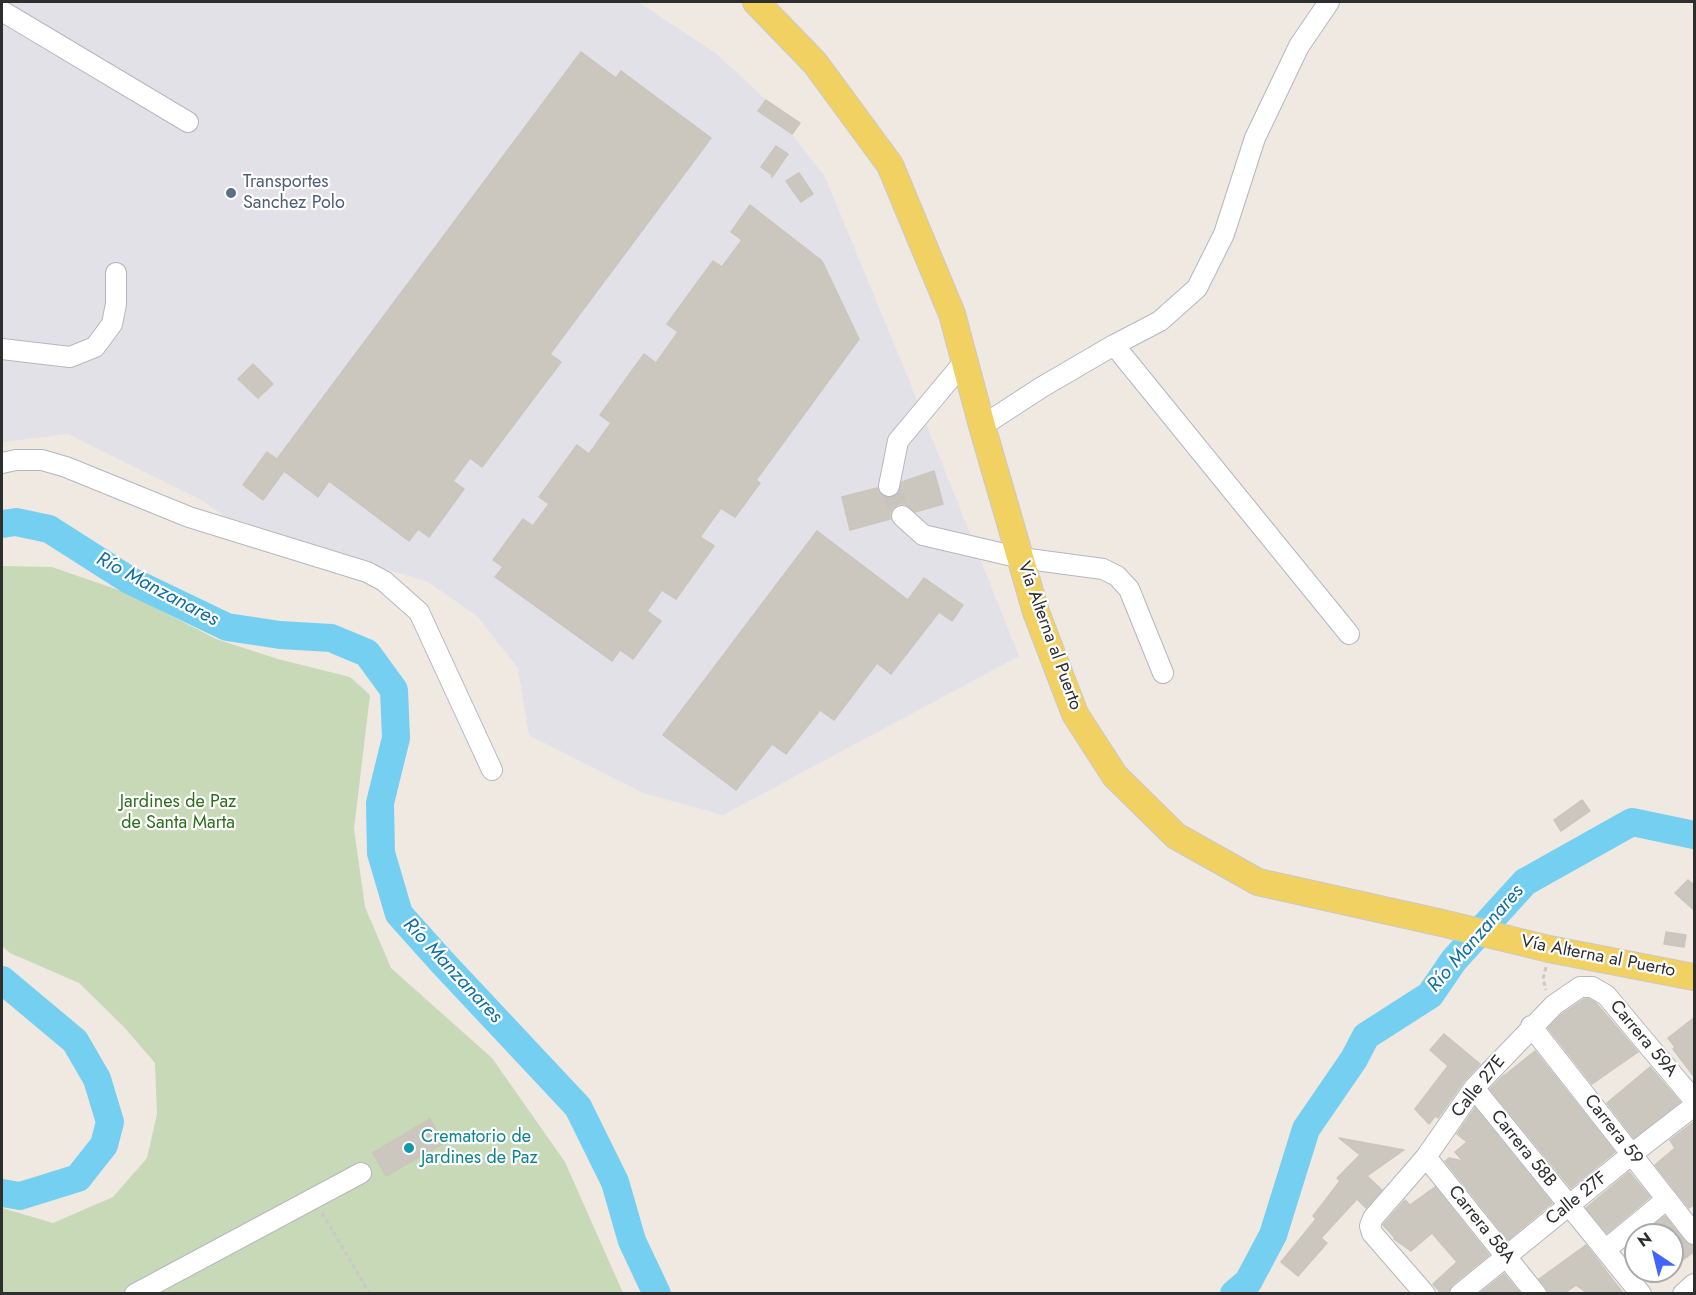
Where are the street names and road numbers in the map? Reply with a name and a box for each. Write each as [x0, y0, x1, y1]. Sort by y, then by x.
street label: Vía Alterna al Puerto [1012, 559, 1086, 713]
street label: Vía Alterna al Puerto [1519, 931, 1677, 983]
street label: Carrera 59A [1605, 996, 1681, 1082]
street label: Calle 27E [1447, 1052, 1511, 1122]
street label: Carrera 59 [1579, 1091, 1647, 1169]
street label: Carrera 58B [1485, 1106, 1561, 1192]
street label: Calle 27F [1542, 1168, 1612, 1230]
street label: Carrera 58A [1443, 1182, 1519, 1268]

